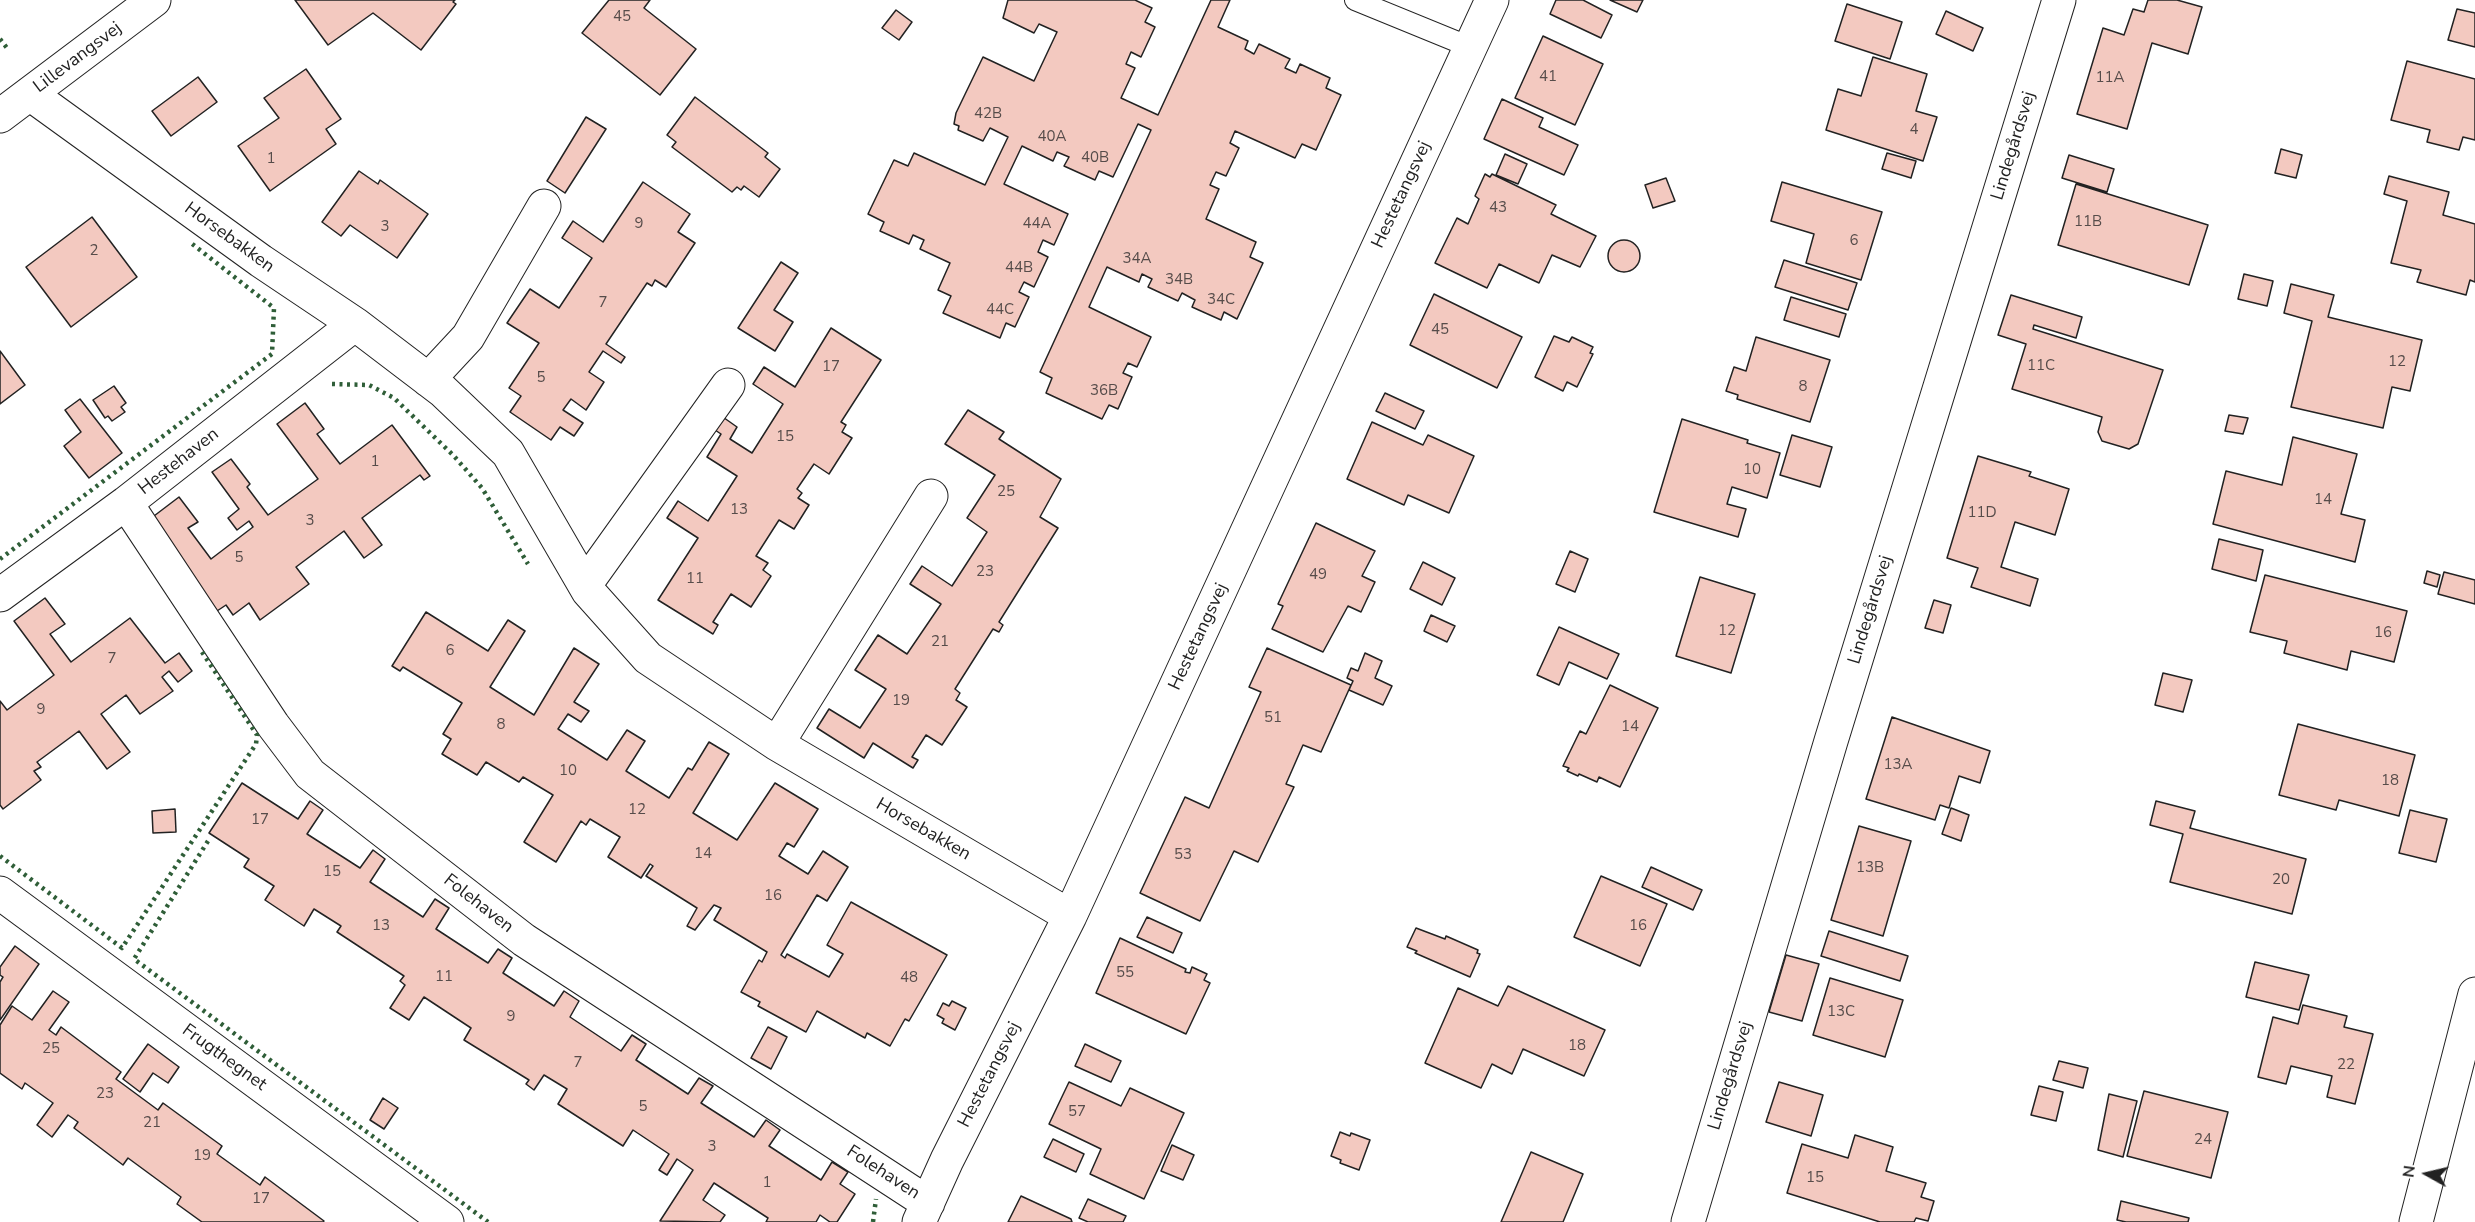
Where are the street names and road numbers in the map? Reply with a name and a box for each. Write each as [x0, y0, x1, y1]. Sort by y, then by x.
street label: Lillevangsvej [30, 18, 126, 98]
street label: Lindegårdsvej [1987, 89, 2041, 203]
street label: Hestetangsvej [1368, 138, 1436, 252]
street label: Horsebakken [180, 198, 278, 278]
street label: Hestehaven [134, 424, 224, 500]
street label: Lindegårdsvej [1844, 553, 1898, 667]
street label: Hestetangsvej [1165, 580, 1233, 694]
street label: Horsebakken [872, 794, 974, 866]
street label: Folehaven [439, 870, 517, 938]
street label: Hestetangsvej [954, 1019, 1026, 1131]
street label: Lindegårdsvej [1704, 1019, 1758, 1133]
street label: Frugthegnet [177, 1020, 271, 1096]
street label: Folehaven [842, 1141, 924, 1205]

